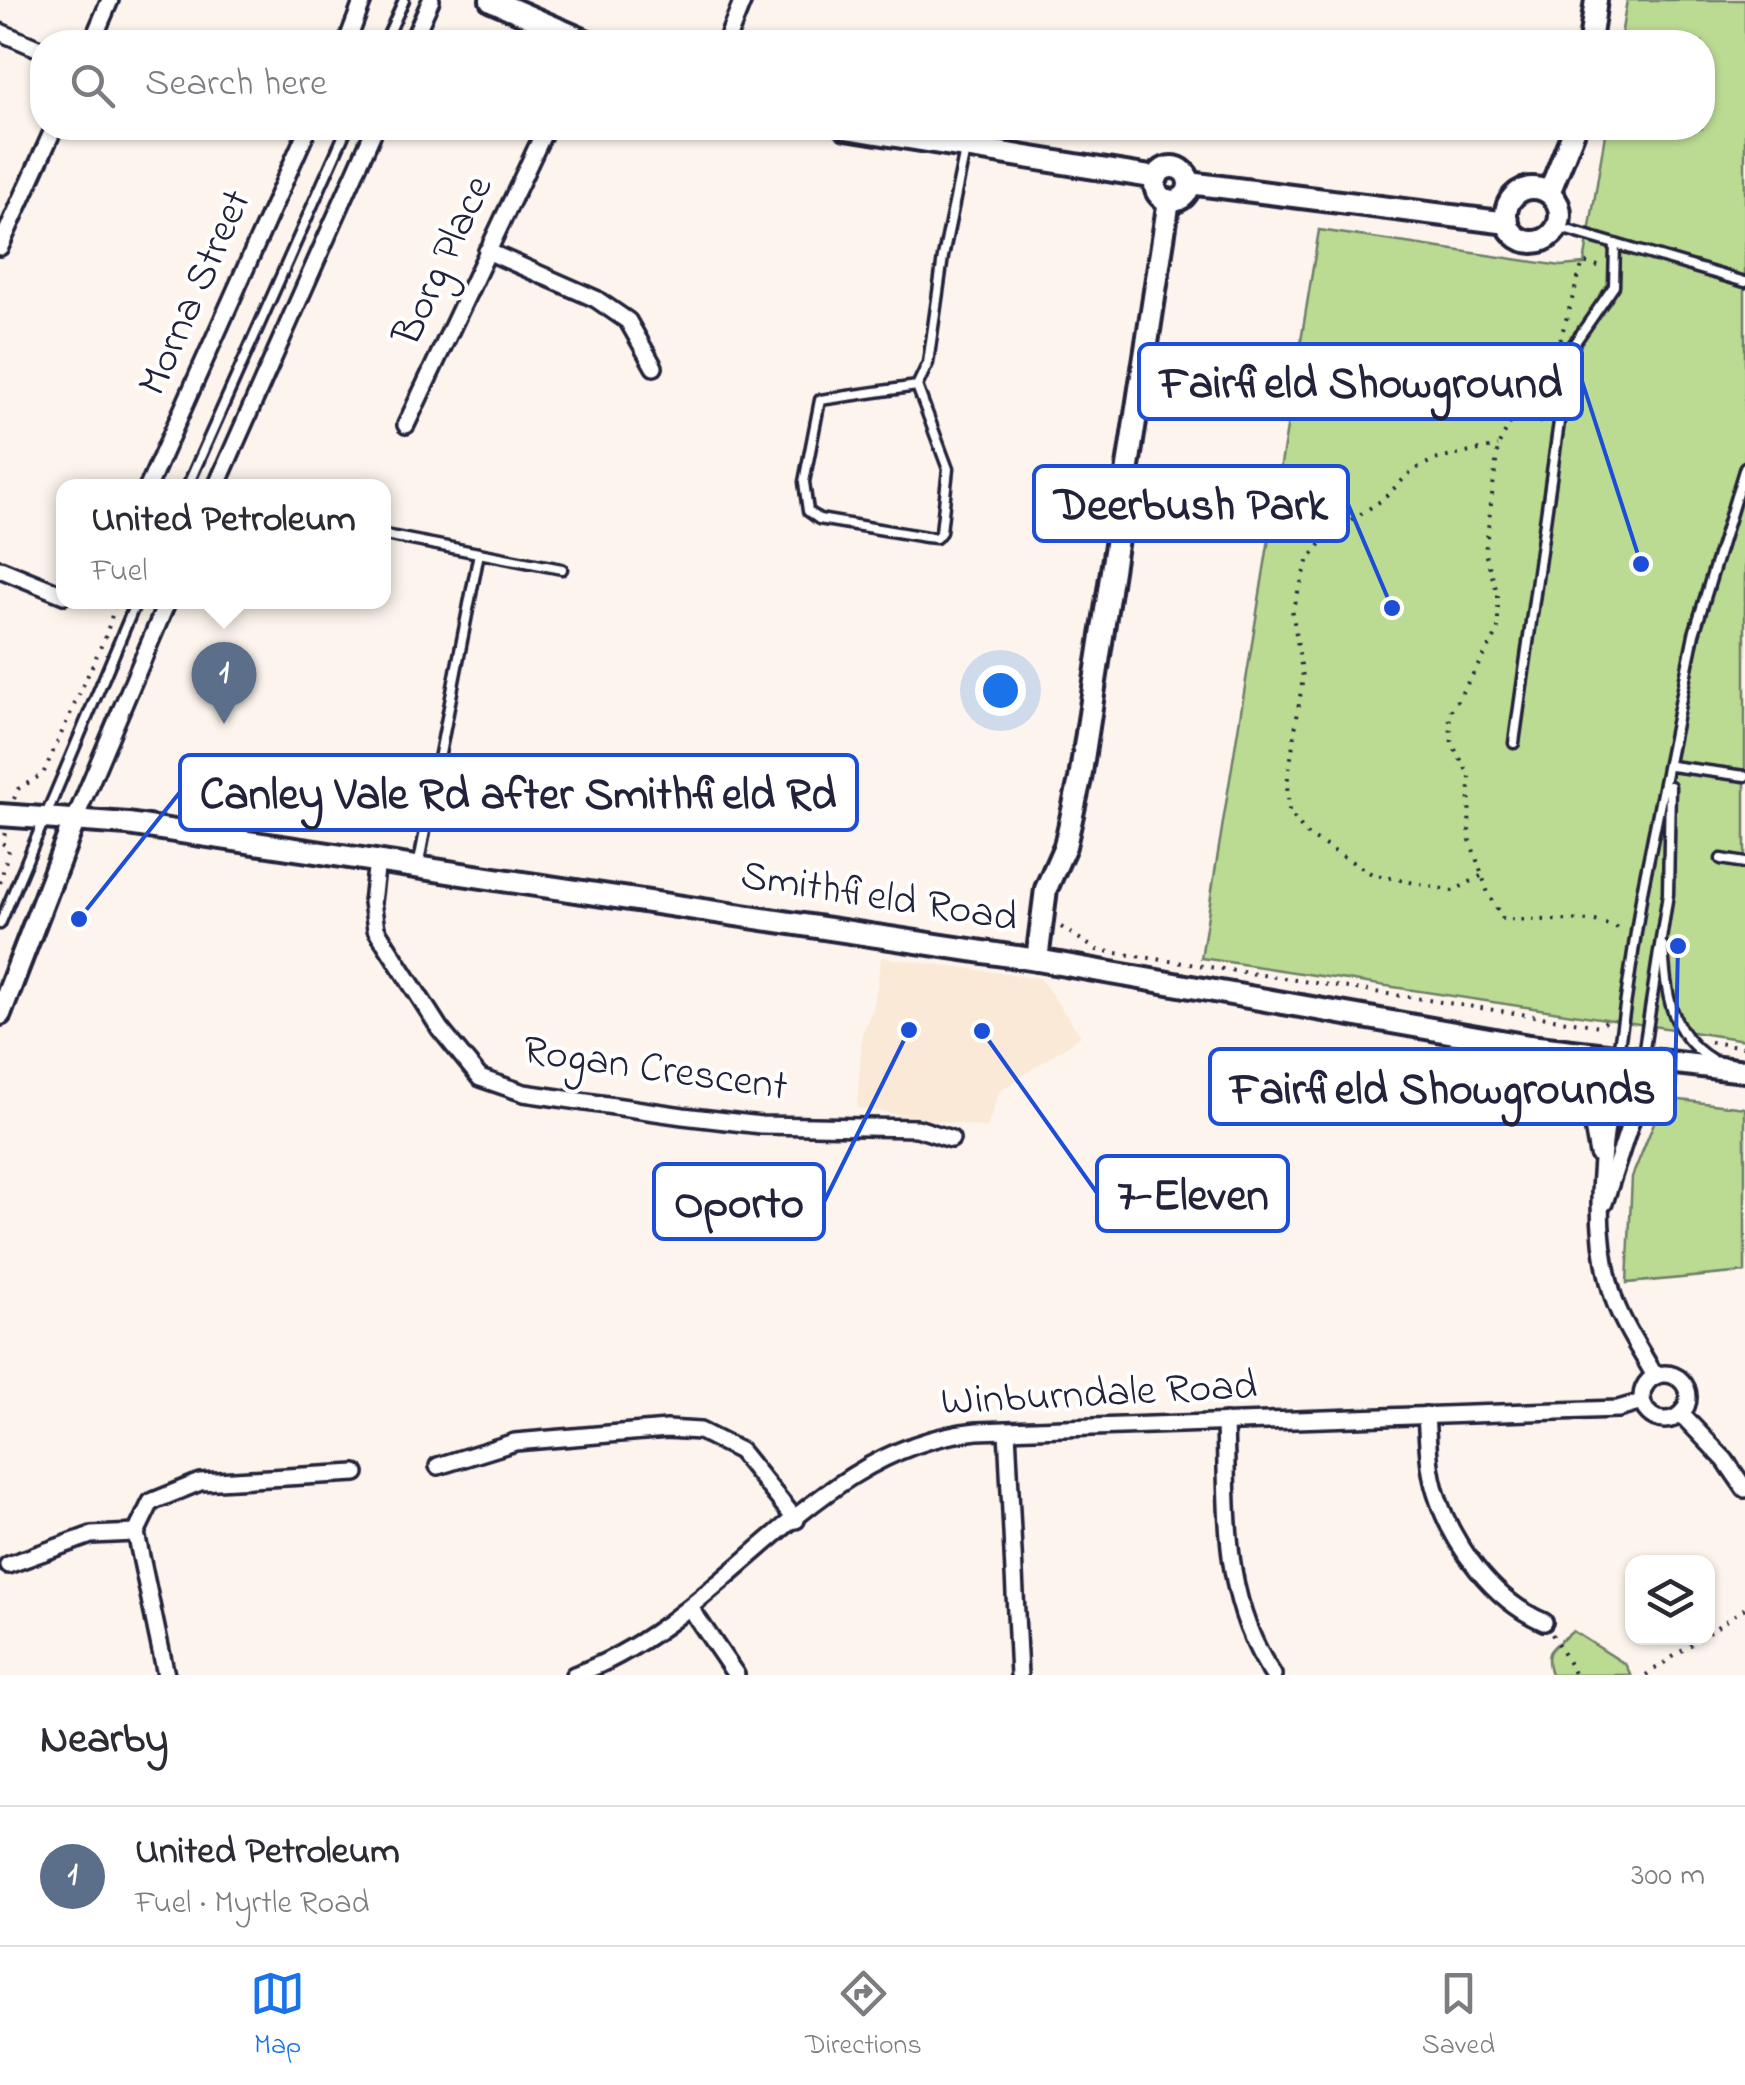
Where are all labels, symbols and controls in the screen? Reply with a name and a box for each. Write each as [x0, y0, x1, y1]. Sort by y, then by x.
search box [30, 30, 1715, 140]
text: Search here [145, 57, 327, 113]
icon: search [65, 58, 120, 113]
street label: Borg Place [378, 166, 510, 357]
street label: Morna Street [123, 180, 269, 406]
callout: Fairfield Showground [1139, 344, 1582, 419]
text: Fairfield Showground [1158, 353, 1563, 421]
callout: Deerbush Park [1034, 466, 1348, 541]
text: Deerbush Park [1052, 475, 1329, 541]
popup [56, 479, 391, 609]
text: United Petroleum [91, 493, 356, 549]
text: Fuel [91, 549, 148, 596]
pin: 1 [192, 642, 256, 724]
your location [975, 665, 1026, 716]
callout: Canley Vale Rd after Smithfield Rd [180, 755, 857, 830]
text: Canley Vale Rd after Smithfield Rd [200, 764, 837, 830]
street label: Smithfield Road [736, 846, 1022, 950]
street label: Rogan Crescent [519, 1021, 791, 1119]
callout: Fairfield Showgrounds [1210, 1049, 1675, 1124]
text: Fairfield Showgrounds [1228, 1059, 1656, 1127]
callout: 7-Eleven [1097, 1156, 1288, 1231]
callout: Oporto [654, 1164, 824, 1239]
text: 7-Eleven [1117, 1165, 1269, 1231]
text: Oporto [674, 1173, 804, 1239]
street label: Winburndale Road [939, 1356, 1259, 1434]
map controls [1625, 1555, 1715, 1645]
button: layers [1625, 1555, 1715, 1645]
text: Nearby [40, 1710, 168, 1771]
text: United Petroleum [135, 1825, 400, 1881]
text: 1 [67, 1853, 78, 1900]
text: 300 m [1631, 1853, 1705, 1900]
text: Fuel · Myrtle Road [135, 1881, 369, 1928]
tab: Map [250, 1966, 305, 2067]
tab: Directions [805, 1966, 922, 2067]
tab: Saved [1422, 1966, 1495, 2067]

